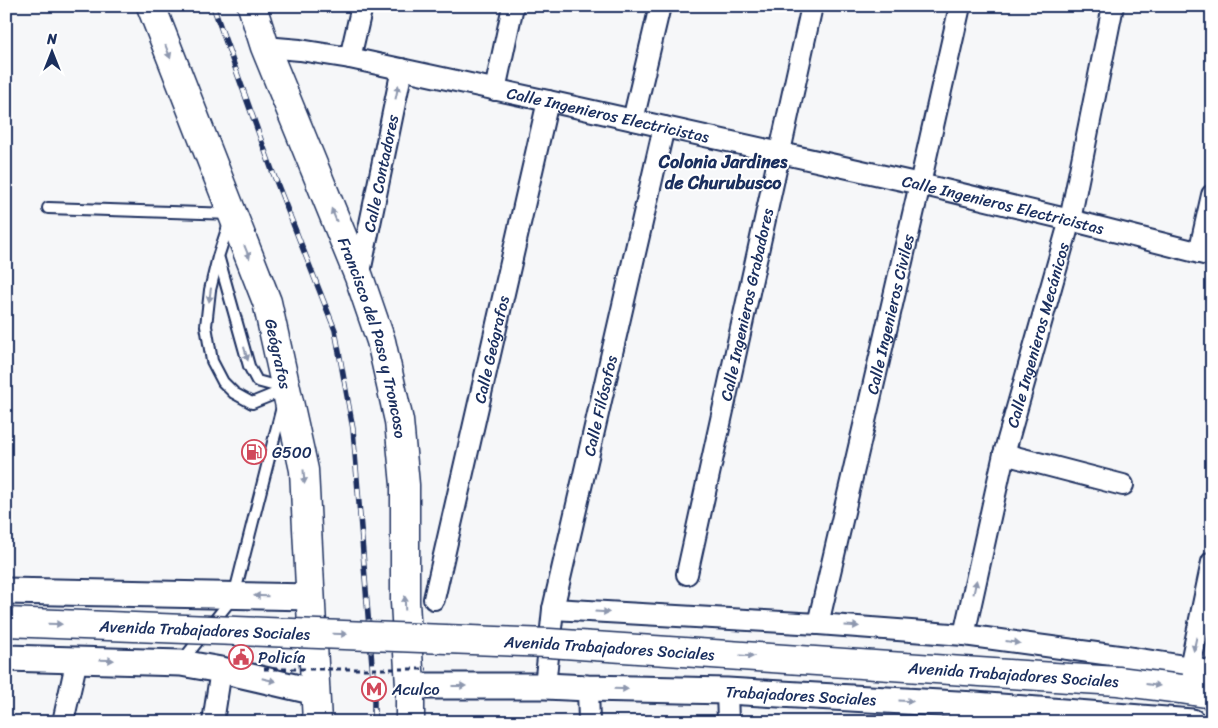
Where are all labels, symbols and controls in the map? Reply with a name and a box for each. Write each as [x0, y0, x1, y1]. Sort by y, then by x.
text: N [46, 27, 57, 52]
north arrow [28, 28, 78, 78]
one-way arrow [165, 44, 173, 59]
street label: Calle Ingenieros Electricistas [504, 78, 713, 152]
one-way arrow [393, 84, 401, 99]
street label: Calle Contadores [355, 111, 407, 235]
district label: Colonia Jardines de Churubusco [658, 146, 788, 199]
street label: Calle Ingenieros Electricistas [899, 166, 1107, 243]
street label: Calle Ingenieros Grabadores [712, 205, 782, 404]
one-way arrow [330, 207, 338, 222]
street label: Calle Ingenieros Civiles [858, 231, 923, 397]
street label: Francisco del Paso y Troncoso [329, 233, 415, 440]
street label: Calle Ingenieros Mecánicos [998, 238, 1078, 431]
one-way arrow [243, 245, 251, 260]
one-way arrow [205, 287, 213, 303]
street label: Calle Geógrafos [465, 292, 518, 406]
street label: Geógrafos [256, 316, 300, 392]
one-way arrow [243, 347, 251, 362]
street label: Calle Filósofos [575, 352, 626, 459]
place label: G500 [272, 438, 312, 467]
fuel station icon: G500 [241, 439, 267, 465]
one-way arrow [300, 469, 308, 485]
one-way arrow [971, 579, 979, 595]
one-way arrow [253, 592, 269, 600]
one-way arrow [401, 594, 409, 610]
one-way arrow [594, 608, 610, 616]
street label: Avenida Trabajadores Sociales [98, 612, 311, 649]
one-way arrow [47, 620, 63, 628]
one-way arrow [844, 623, 860, 631]
street label: Avenida Trabajadores Sociales [503, 627, 716, 669]
one-way arrow [332, 631, 348, 639]
one-way arrow [1191, 637, 1199, 652]
one-way arrow [1006, 638, 1022, 646]
place label: Policía [258, 643, 305, 672]
public building icon: Policía [228, 644, 254, 670]
one-way arrow [739, 652, 755, 660]
street label: Avenida Trabajadores Sociales [906, 653, 1120, 696]
one-way arrow [100, 657, 116, 665]
place label: Aculco [391, 675, 440, 704]
one-way arrow [261, 676, 276, 684]
metro station icon: Aculco [361, 676, 387, 702]
street label: Trabajadores Sociales [725, 677, 877, 714]
one-way arrow [451, 682, 467, 690]
one-way arrow [1145, 682, 1161, 690]
one-way arrow [613, 685, 629, 693]
one-way arrow [898, 697, 914, 705]

